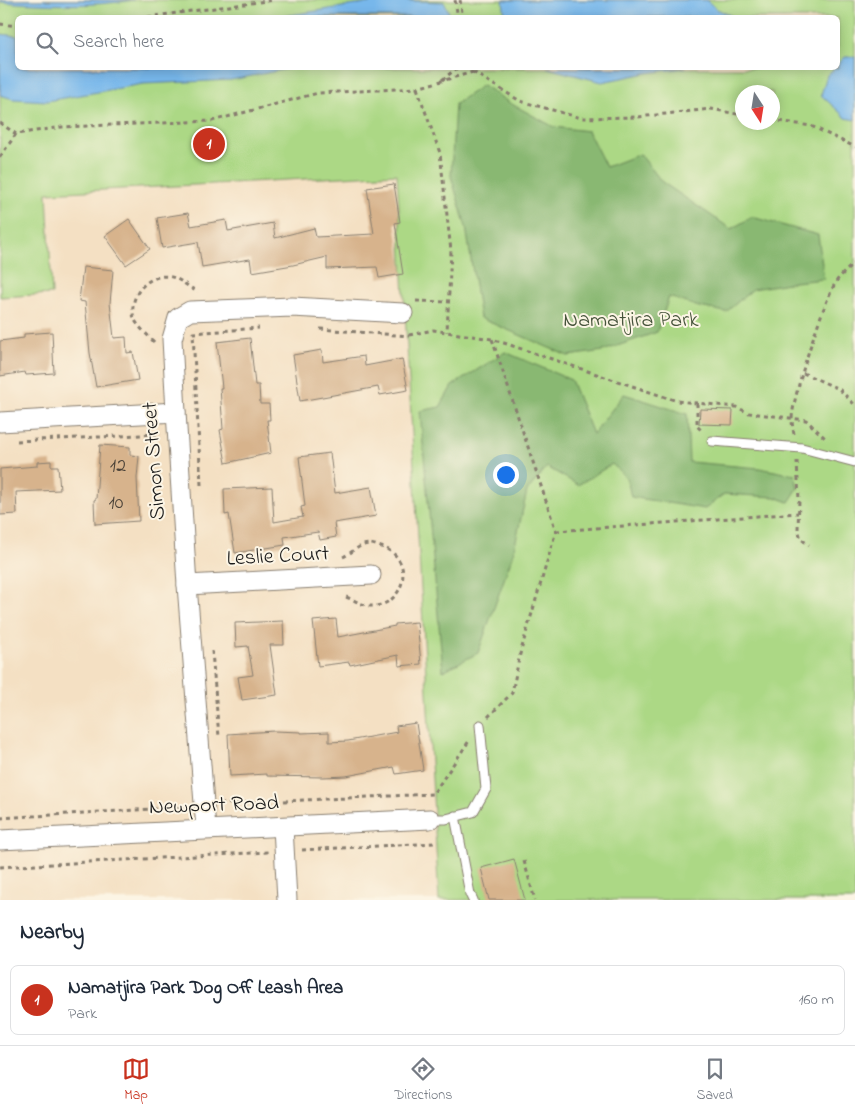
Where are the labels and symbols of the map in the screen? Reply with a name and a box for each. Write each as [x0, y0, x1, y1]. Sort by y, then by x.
north arrow [735, 85, 780, 130]
pin: 1 [193, 125, 225, 163]
park label: Namatjira Park [563, 305, 699, 337]
street label: Simon Street [135, 400, 175, 521]
house number: 12 [110, 452, 126, 481]
your location [493, 462, 519, 488]
house number: 10 [109, 489, 124, 518]
street label: Leslie Court [226, 538, 331, 576]
street label: Newport Road [148, 788, 280, 824]

